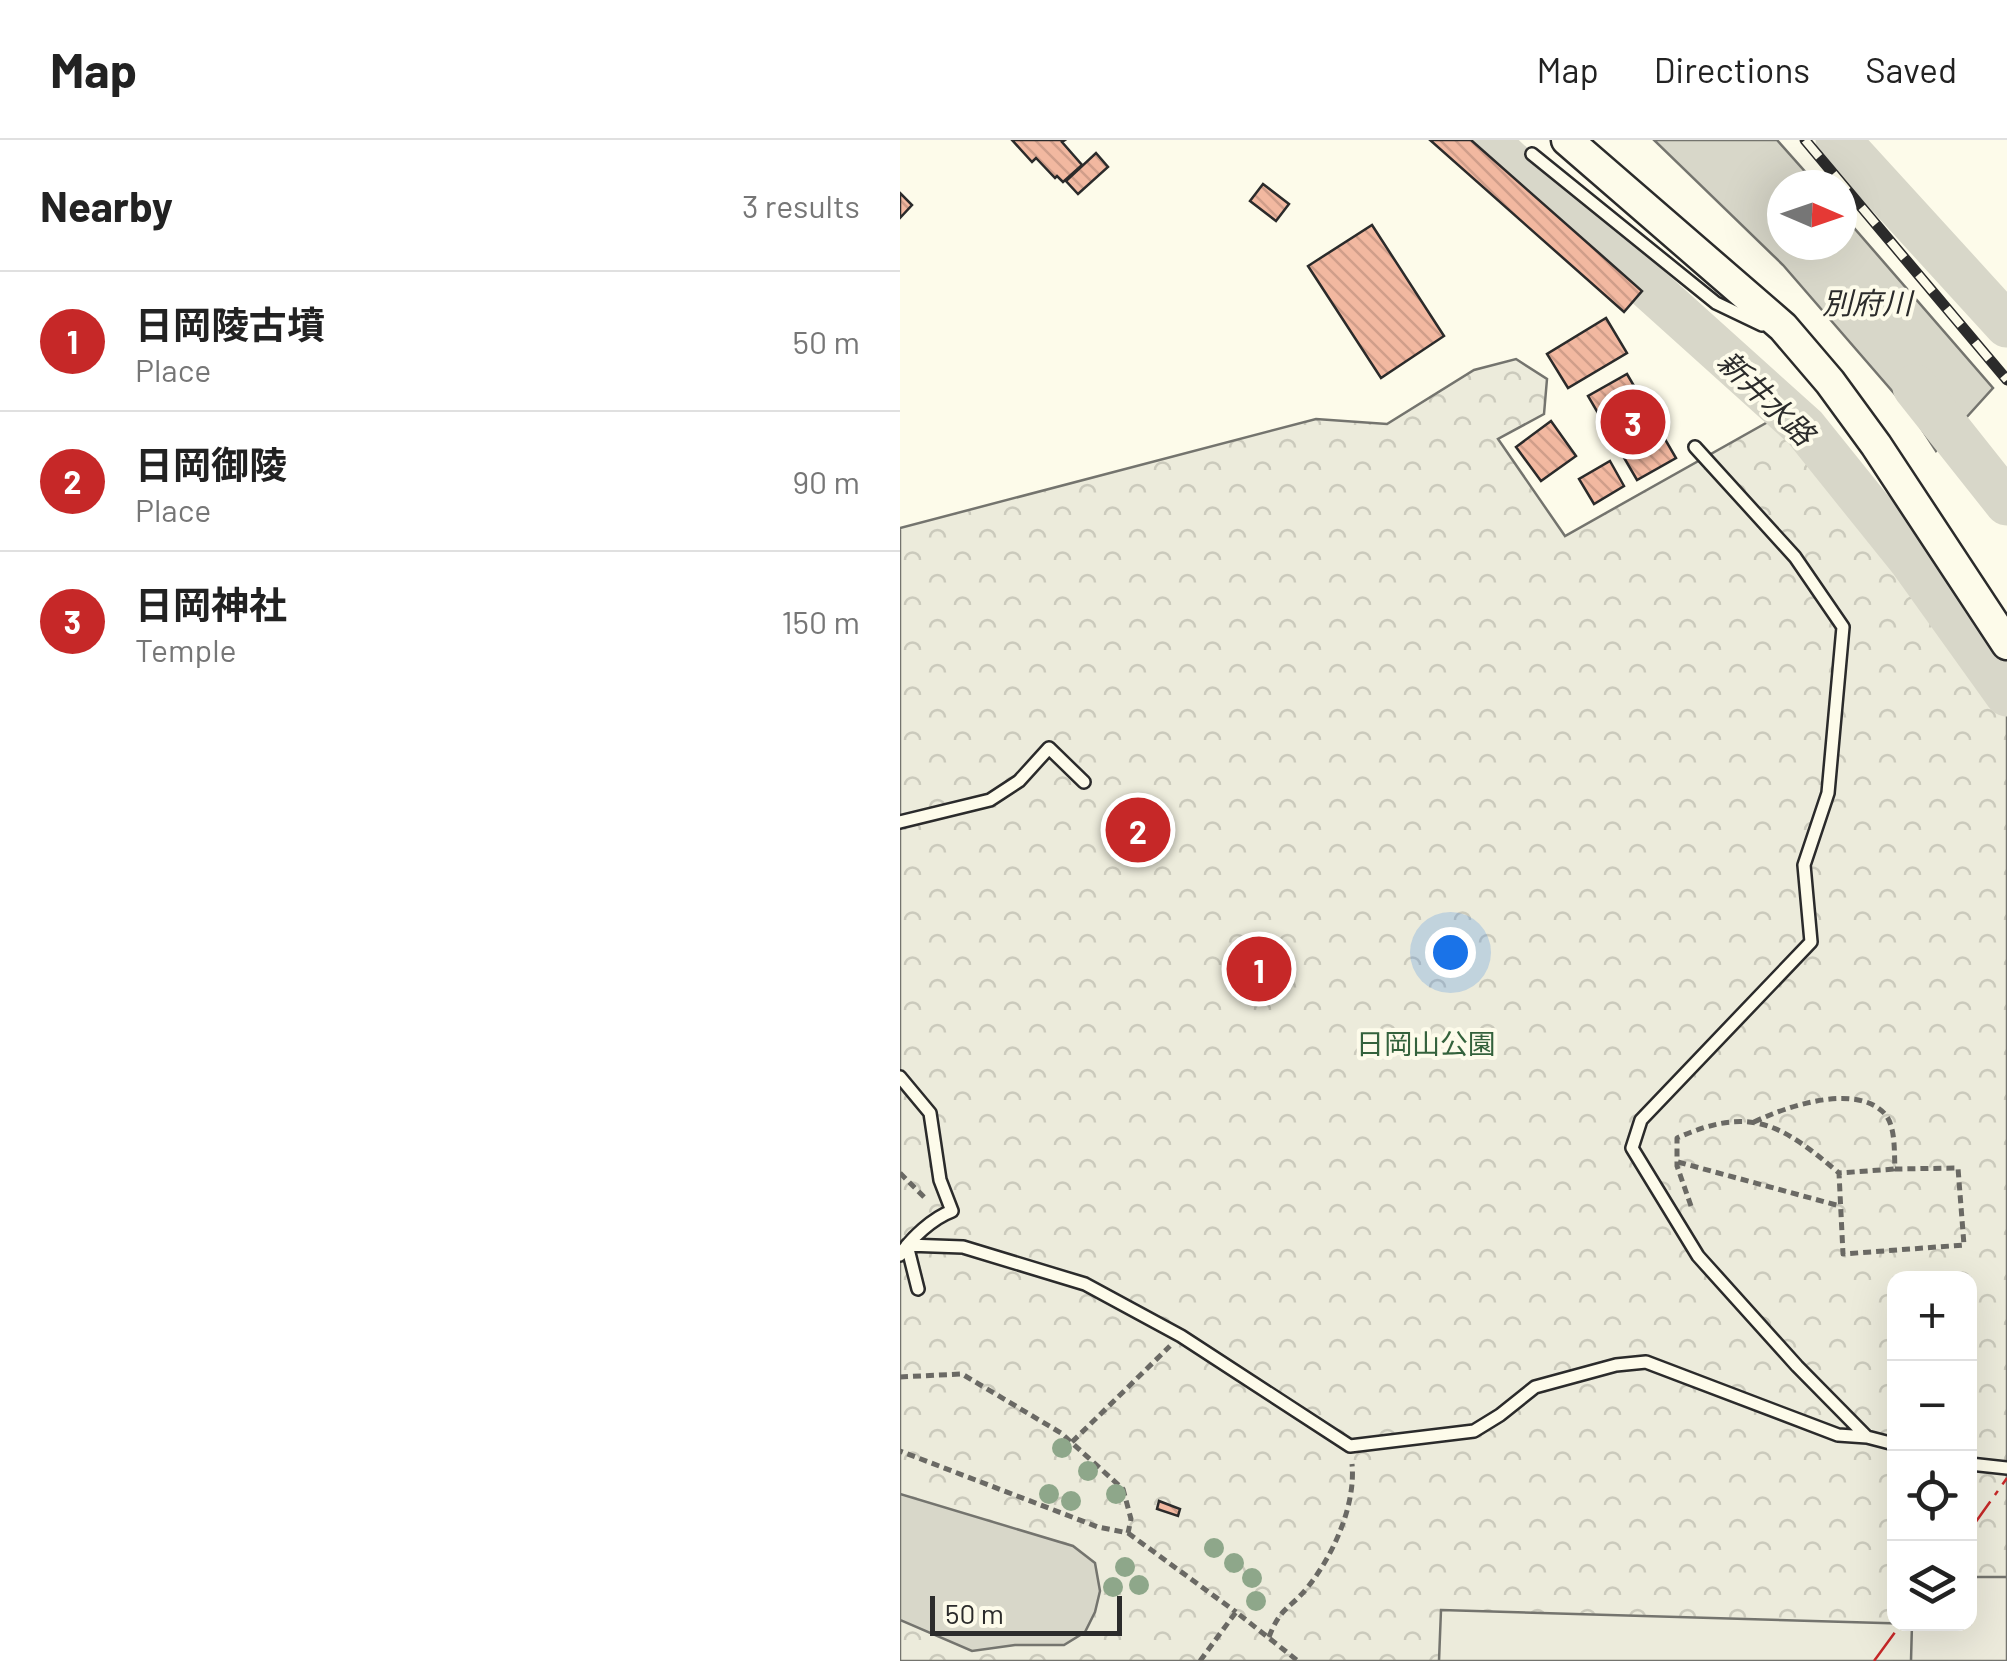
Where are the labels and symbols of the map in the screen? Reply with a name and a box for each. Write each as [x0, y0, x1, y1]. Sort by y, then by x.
north arrow [1767, 170, 1857, 260]
water label: 別府川 [1822, 284, 1915, 320]
water label: 新井水路 [1711, 342, 1825, 454]
pin: 3 [1600, 384, 1666, 460]
pin: 2 [1106, 792, 1170, 868]
your location [1425, 927, 1476, 978]
pin: 1 [1226, 932, 1292, 1006]
park label: 日岡山公園 [1356, 1026, 1496, 1060]
scale bar [930, 1591, 1122, 1636]

